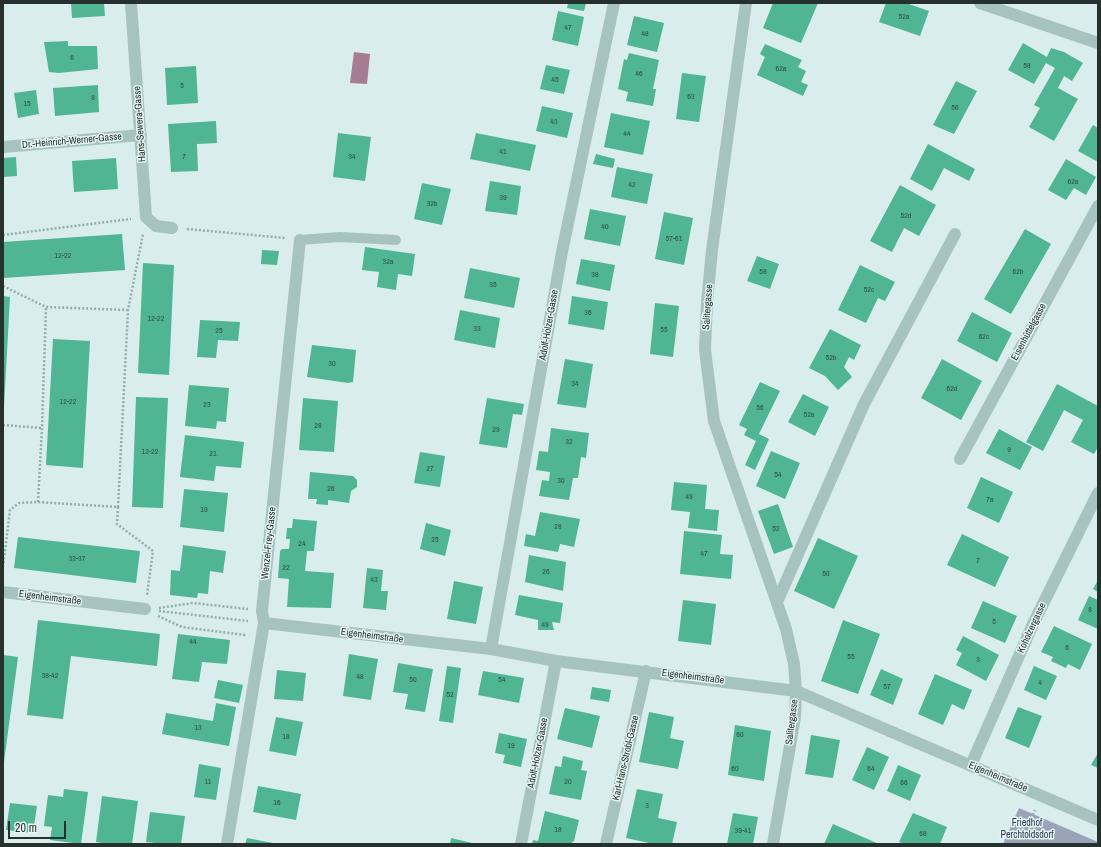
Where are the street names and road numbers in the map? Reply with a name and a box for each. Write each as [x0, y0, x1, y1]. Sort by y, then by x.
street label: Hans-Sewera-Gasse [131, 86, 149, 162]
street label: Dr.-Heinrich-Werner-Gasse [22, 131, 122, 151]
street label: Salitergasse [700, 284, 716, 330]
street label: Adolf-Holzer-Gasse [537, 289, 561, 361]
street label: Eisenhüttelgasse [1009, 301, 1049, 363]
street label: Wenzel-Frey-Gasse [259, 506, 279, 580]
street label: Eigenheimstraße [18, 588, 82, 608]
street label: Koholzergasse [1015, 601, 1049, 655]
street label: Eigenheimstraße [340, 626, 404, 646]
street label: Eigenheimstraße [661, 667, 725, 687]
street label: Salitergasse [783, 699, 801, 745]
street label: Karl-Hans-Strobl-Gasse [610, 714, 642, 802]
street label: Adolf-Holzer-Gasse [525, 717, 551, 789]
street label: Eigenheimstraße [967, 759, 1029, 795]

